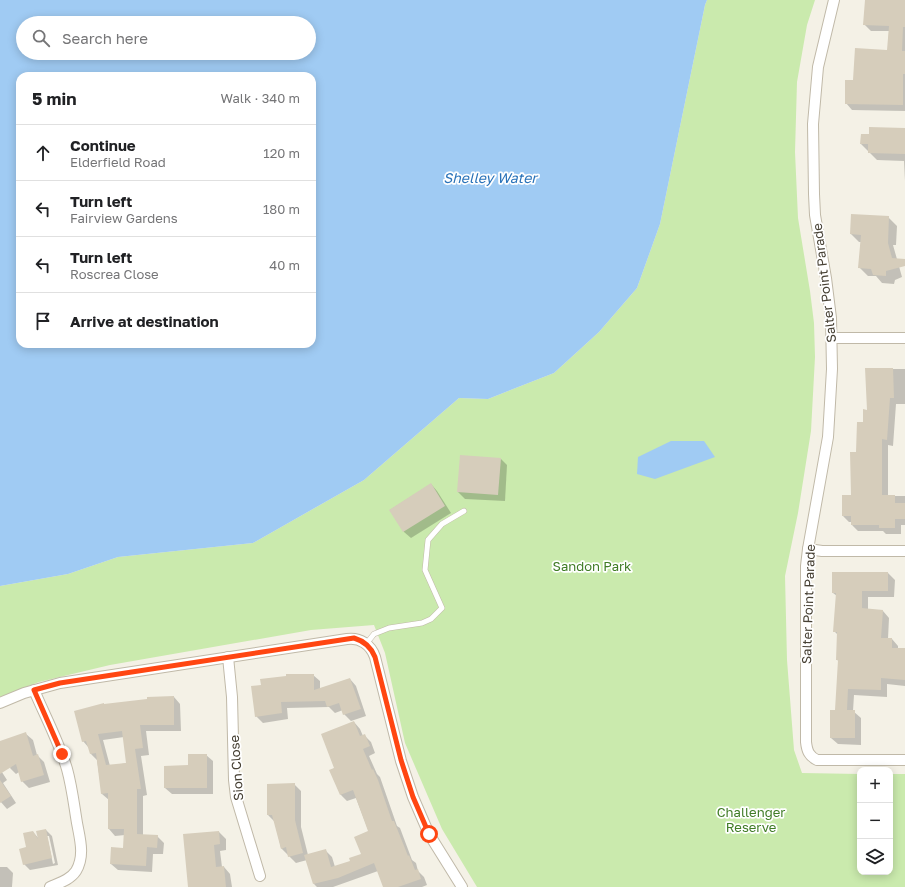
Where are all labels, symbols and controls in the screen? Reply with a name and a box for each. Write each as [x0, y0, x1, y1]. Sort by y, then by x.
search box [16, 16, 316, 60]
icon: search [30, 27, 52, 49]
text: Search here [62, 29, 148, 47]
text: 5 min [32, 88, 76, 109]
text: Walk · 340 m [220, 90, 300, 106]
text: Continue [70, 136, 136, 154]
icon: ahead [32, 142, 54, 164]
text: 120 m [263, 145, 300, 161]
text: Elderfield Road [70, 154, 166, 170]
water label: Shelley Water [443, 169, 539, 186]
text: Turn left [70, 192, 132, 210]
icon: left [32, 198, 54, 220]
text: 180 m [263, 201, 300, 217]
text: Fairview Gardens [70, 210, 178, 226]
street label: Salter Point Parade [809, 222, 839, 344]
text: Turn left [70, 248, 132, 266]
icon: left [32, 254, 54, 276]
text: 40 m [269, 257, 300, 273]
text: Roscrea Close [70, 266, 159, 282]
icon: arrive [32, 310, 54, 332]
text: Arrive at destination [70, 312, 219, 330]
street label: Salter Point Parade [798, 544, 818, 664]
park label: Sandon Park [553, 558, 632, 574]
street label: Sion Close [226, 735, 246, 801]
route end [53, 745, 71, 763]
map controls [857, 767, 893, 875]
button: + [857, 767, 893, 803]
button: − [857, 803, 893, 839]
park label: Challenger Reserve [717, 804, 785, 835]
route start [420, 825, 438, 843]
button: layers [857, 839, 893, 875]

